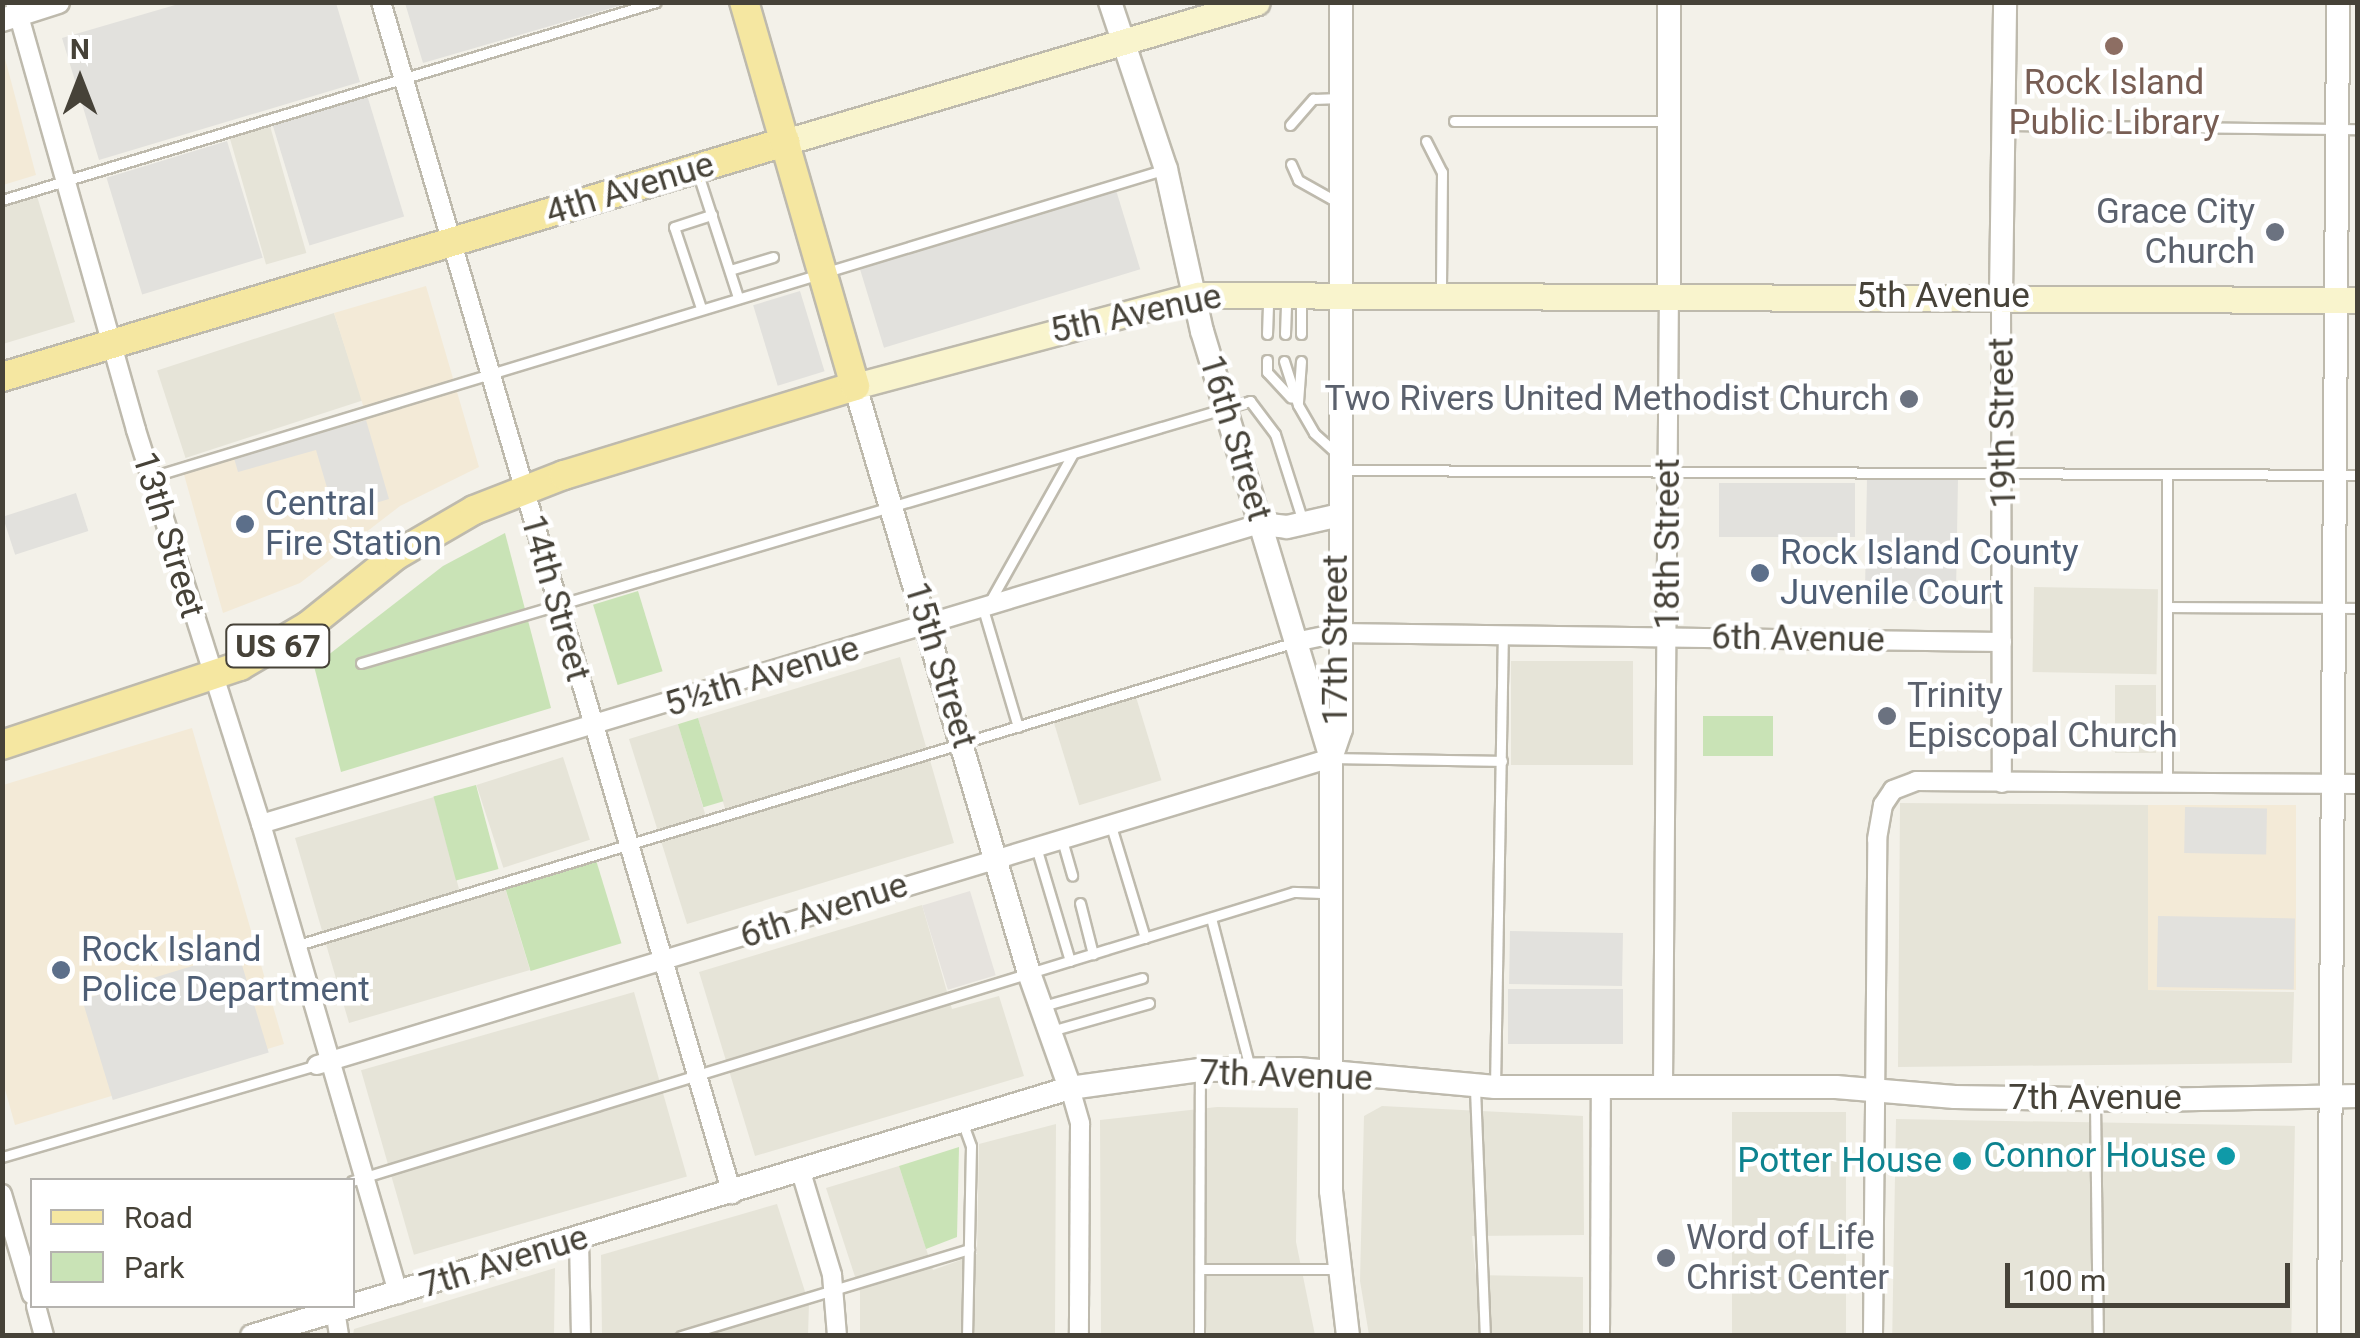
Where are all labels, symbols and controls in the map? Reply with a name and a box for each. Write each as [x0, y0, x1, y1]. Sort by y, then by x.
north arrow [30, 30, 130, 130]
text: N [70, 33, 90, 66]
marker: Rock Island Public Library [2103, 35, 2125, 57]
place label: Rock Island Public Library [2008, 62, 2220, 144]
street label: 4th Avenue [541, 144, 719, 234]
place label: Grace City Church [2096, 191, 2255, 273]
marker: Grace City Church [2264, 221, 2286, 243]
street label: 5th Avenue [1047, 275, 1225, 353]
street label: 5th Avenue [1856, 275, 2030, 317]
street label: 19th Street [1981, 337, 2025, 509]
street label: 16th Street [1190, 350, 1280, 526]
place label: Two Rivers United Methodist Church [1324, 378, 1889, 420]
marker: Two Rivers United Methodist Church [1898, 388, 1920, 410]
street label: 13th Street [123, 447, 213, 623]
street label: 18th Street [1647, 458, 1689, 630]
place label: Central Fire Station [265, 483, 442, 565]
street label: 14th Street [511, 510, 599, 686]
marker: Central Fire Station [234, 513, 256, 535]
place label: Rock Island County Juvenile Court [1780, 532, 2079, 614]
street label: 17th Street [1315, 554, 1357, 726]
marker: Rock Island County Juvenile Court [1749, 562, 1771, 584]
street label: 15th Street [895, 577, 985, 753]
street label: 6th Avenue [1711, 616, 1885, 662]
road number: US 67 [223, 619, 333, 673]
street label: 5½th Avenue [660, 628, 864, 726]
place label: Trinity Episcopal Church [1907, 675, 2178, 757]
marker: Trinity Episcopal Church [1876, 705, 1898, 727]
street label: 6th Avenue [735, 864, 913, 958]
place label: Rock Island Police Department [81, 929, 370, 1011]
marker: Rock Island Police Department [50, 959, 72, 981]
street label: 7th Avenue [1199, 1052, 1373, 1100]
street label: 7th Avenue [2008, 1077, 2182, 1119]
place label: Connor House [1983, 1135, 2206, 1177]
place label: Potter House [1737, 1140, 1942, 1182]
marker: Connor House [2215, 1145, 2237, 1167]
marker: Potter House [1951, 1150, 1973, 1172]
legend [30, 1178, 355, 1308]
text: Road [124, 1200, 193, 1235]
street label: 7th Avenue [415, 1217, 593, 1307]
place label: Word of Life Christ Center [1686, 1217, 1889, 1299]
scale bar [2010, 1243, 2295, 1305]
marker: Word of Life Christ Center [1655, 1247, 1677, 1269]
text: Park [124, 1250, 184, 1285]
text: 100 m [2022, 1263, 2106, 1298]

